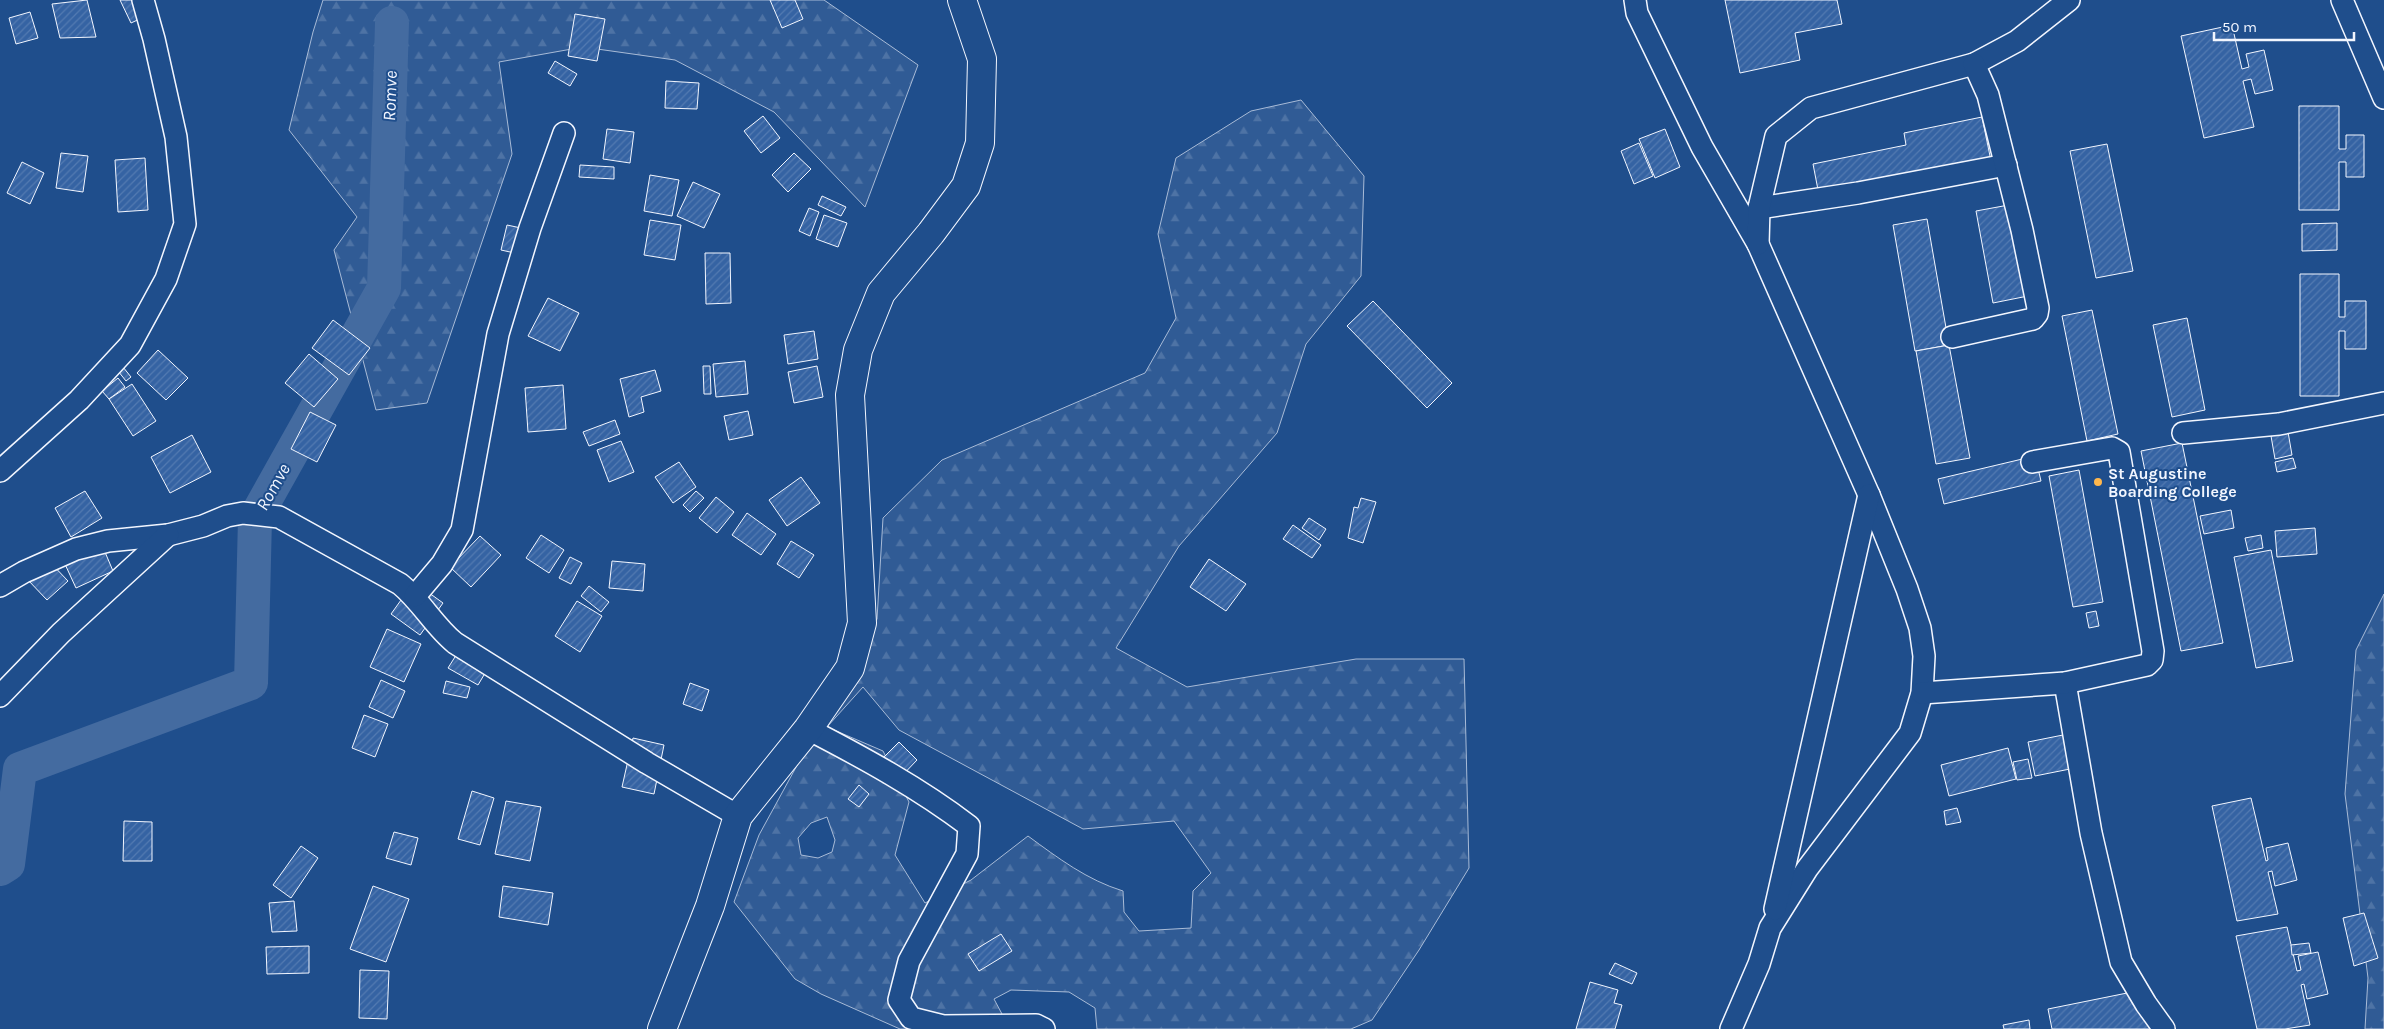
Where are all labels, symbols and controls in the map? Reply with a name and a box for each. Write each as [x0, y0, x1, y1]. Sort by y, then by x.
scale bar [2214, 10, 2354, 42]
text: 50 m [2222, 18, 2257, 36]
water label: Romve [378, 70, 402, 122]
water label: Romve [251, 460, 295, 514]
place label: St Augustine Boarding College [2108, 464, 2237, 501]
marker: St Augustine Boarding College [2092, 476, 2104, 488]

